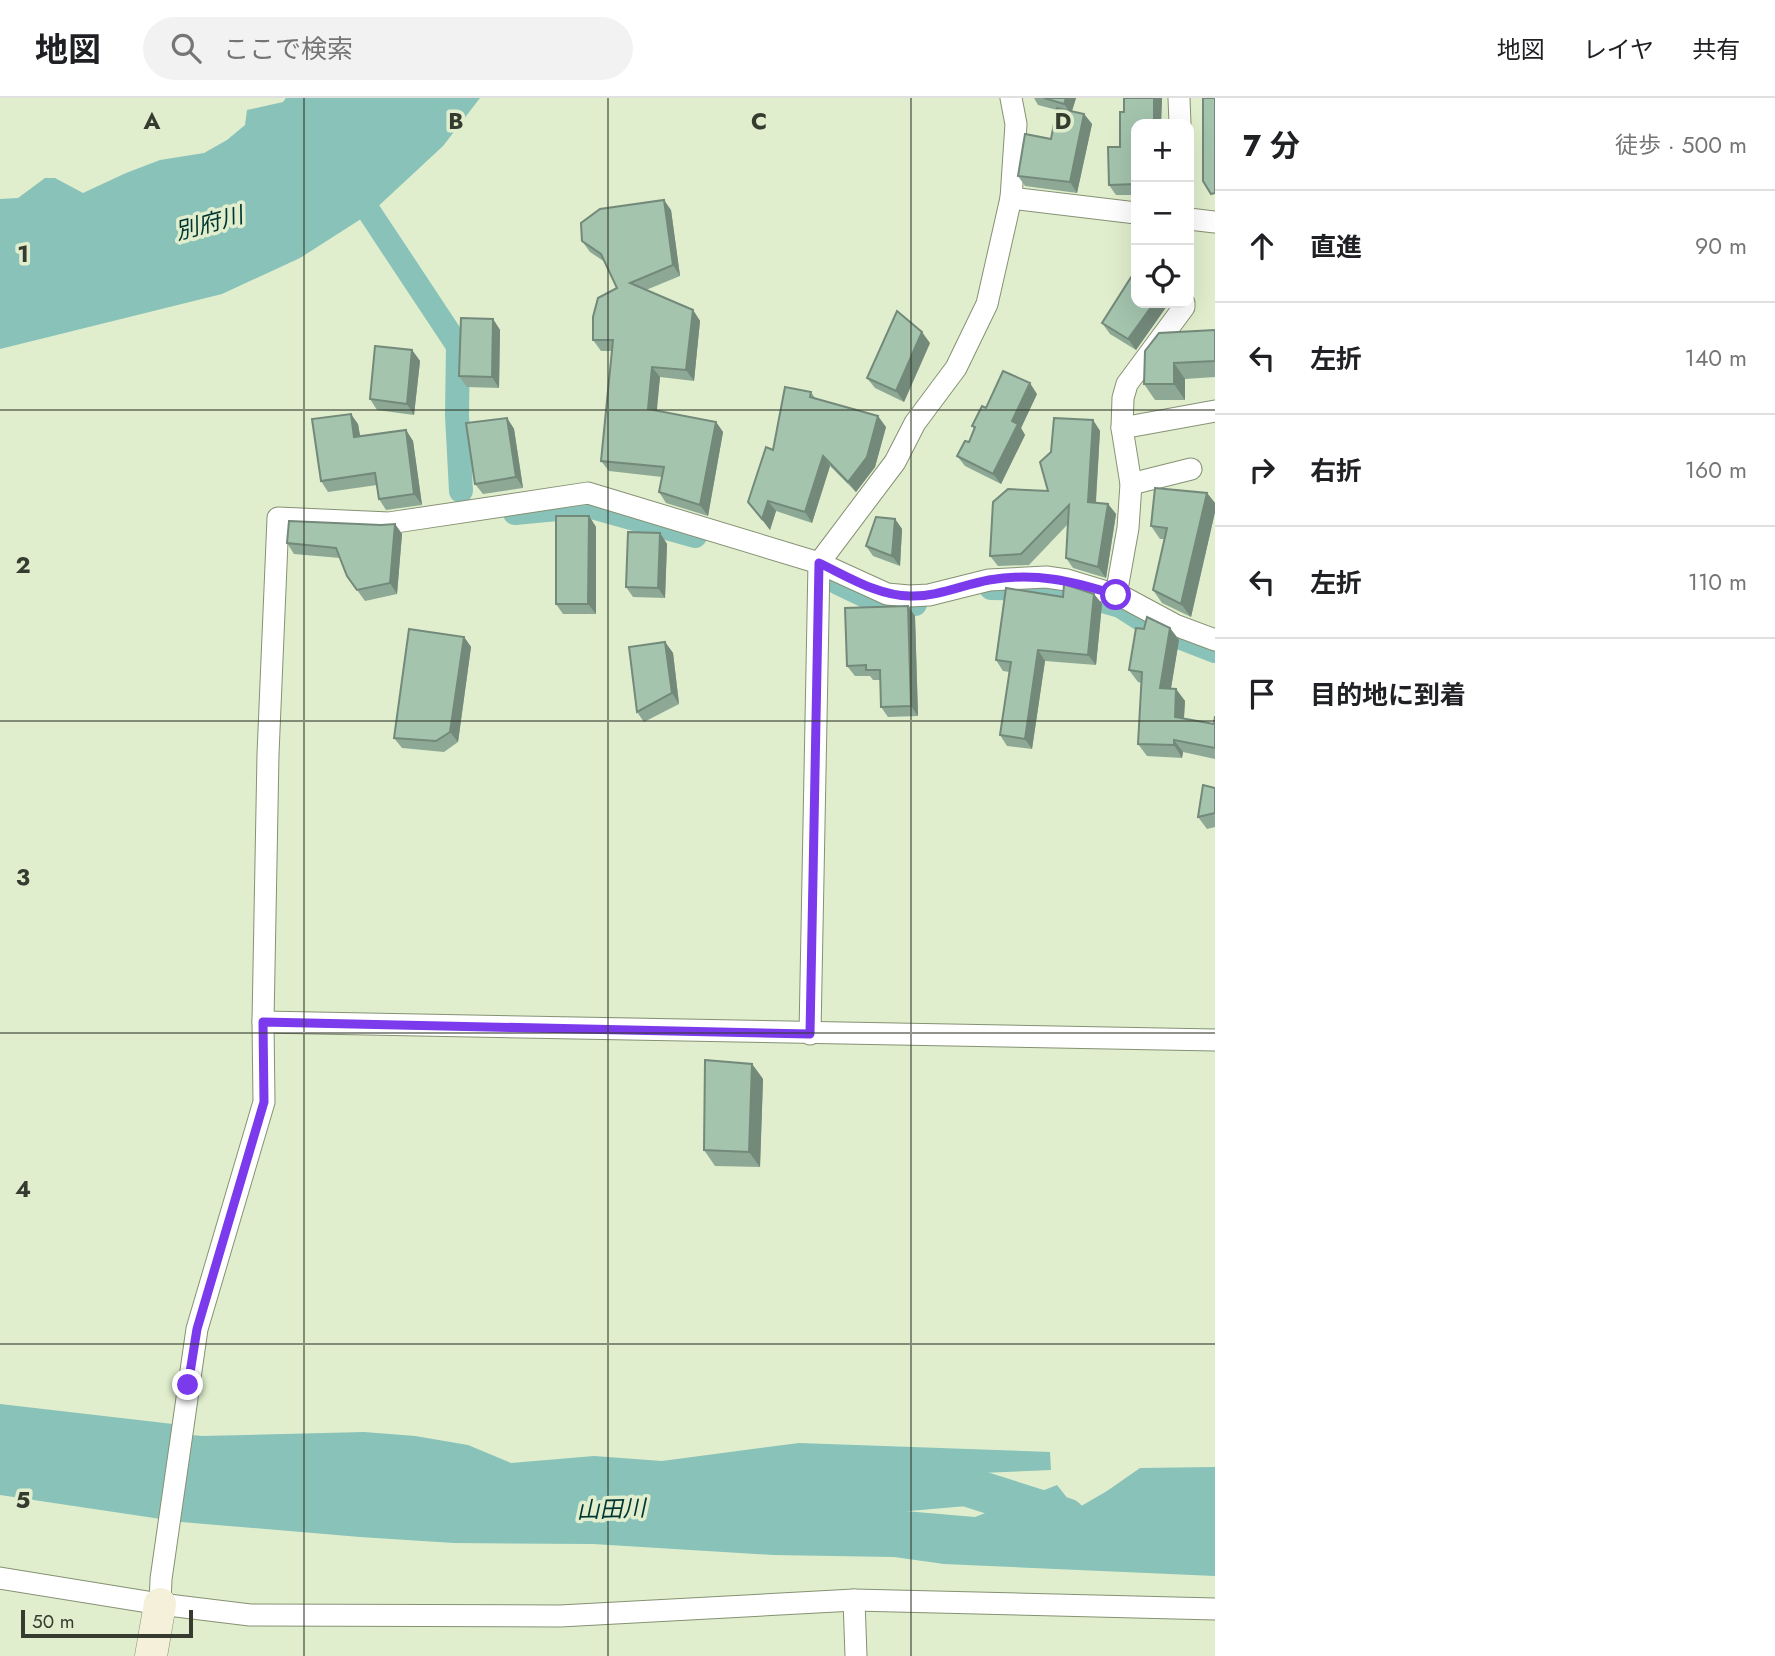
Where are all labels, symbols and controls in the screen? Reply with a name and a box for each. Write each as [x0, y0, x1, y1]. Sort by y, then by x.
search box [143, 17, 633, 80]
text: 地図 [35, 26, 101, 73]
icon: search [167, 29, 205, 67]
text: ここで検索 [223, 30, 353, 68]
text: 地図 [1497, 32, 1545, 67]
text: レイヤ [1583, 32, 1654, 67]
text: 共有 [1692, 32, 1740, 67]
text: A [143, 104, 161, 138]
text: B [448, 104, 464, 138]
text: C [751, 104, 767, 138]
text: D [1055, 104, 1072, 138]
map controls [1131, 119, 1194, 308]
button: + [1131, 119, 1194, 182]
text: 7 分 [1243, 124, 1300, 167]
text: 徒歩 · 500 m [1615, 128, 1747, 162]
button: − [1131, 182, 1194, 245]
water label: 別府川 [171, 197, 250, 248]
icon: ahead [1243, 227, 1281, 265]
text: 直進 [1310, 228, 1362, 266]
text: 90 m [1695, 229, 1747, 263]
text: 1 [17, 237, 29, 271]
button: locate [1131, 245, 1194, 308]
icon: left [1243, 339, 1281, 377]
text: 左折 [1310, 340, 1362, 378]
text: 140 m [1685, 341, 1747, 375]
icon: right [1243, 451, 1281, 489]
text: 右折 [1310, 452, 1362, 490]
text: 160 m [1685, 453, 1747, 487]
text: 2 [15, 548, 31, 582]
icon: left [1243, 563, 1281, 601]
text: 左折 [1310, 564, 1362, 602]
text: 110 m [1688, 565, 1747, 599]
route start [1100, 579, 1131, 610]
icon: arrive [1243, 675, 1281, 713]
text: 目的地に到着 [1310, 676, 1466, 714]
text: 3 [16, 860, 30, 894]
text: 4 [15, 1172, 31, 1206]
route end [172, 1369, 203, 1400]
text: 5 [16, 1483, 30, 1517]
water label: 山田川 [576, 1491, 649, 1527]
scale bar [21, 1607, 192, 1639]
text: 50 m [32, 1608, 75, 1635]

